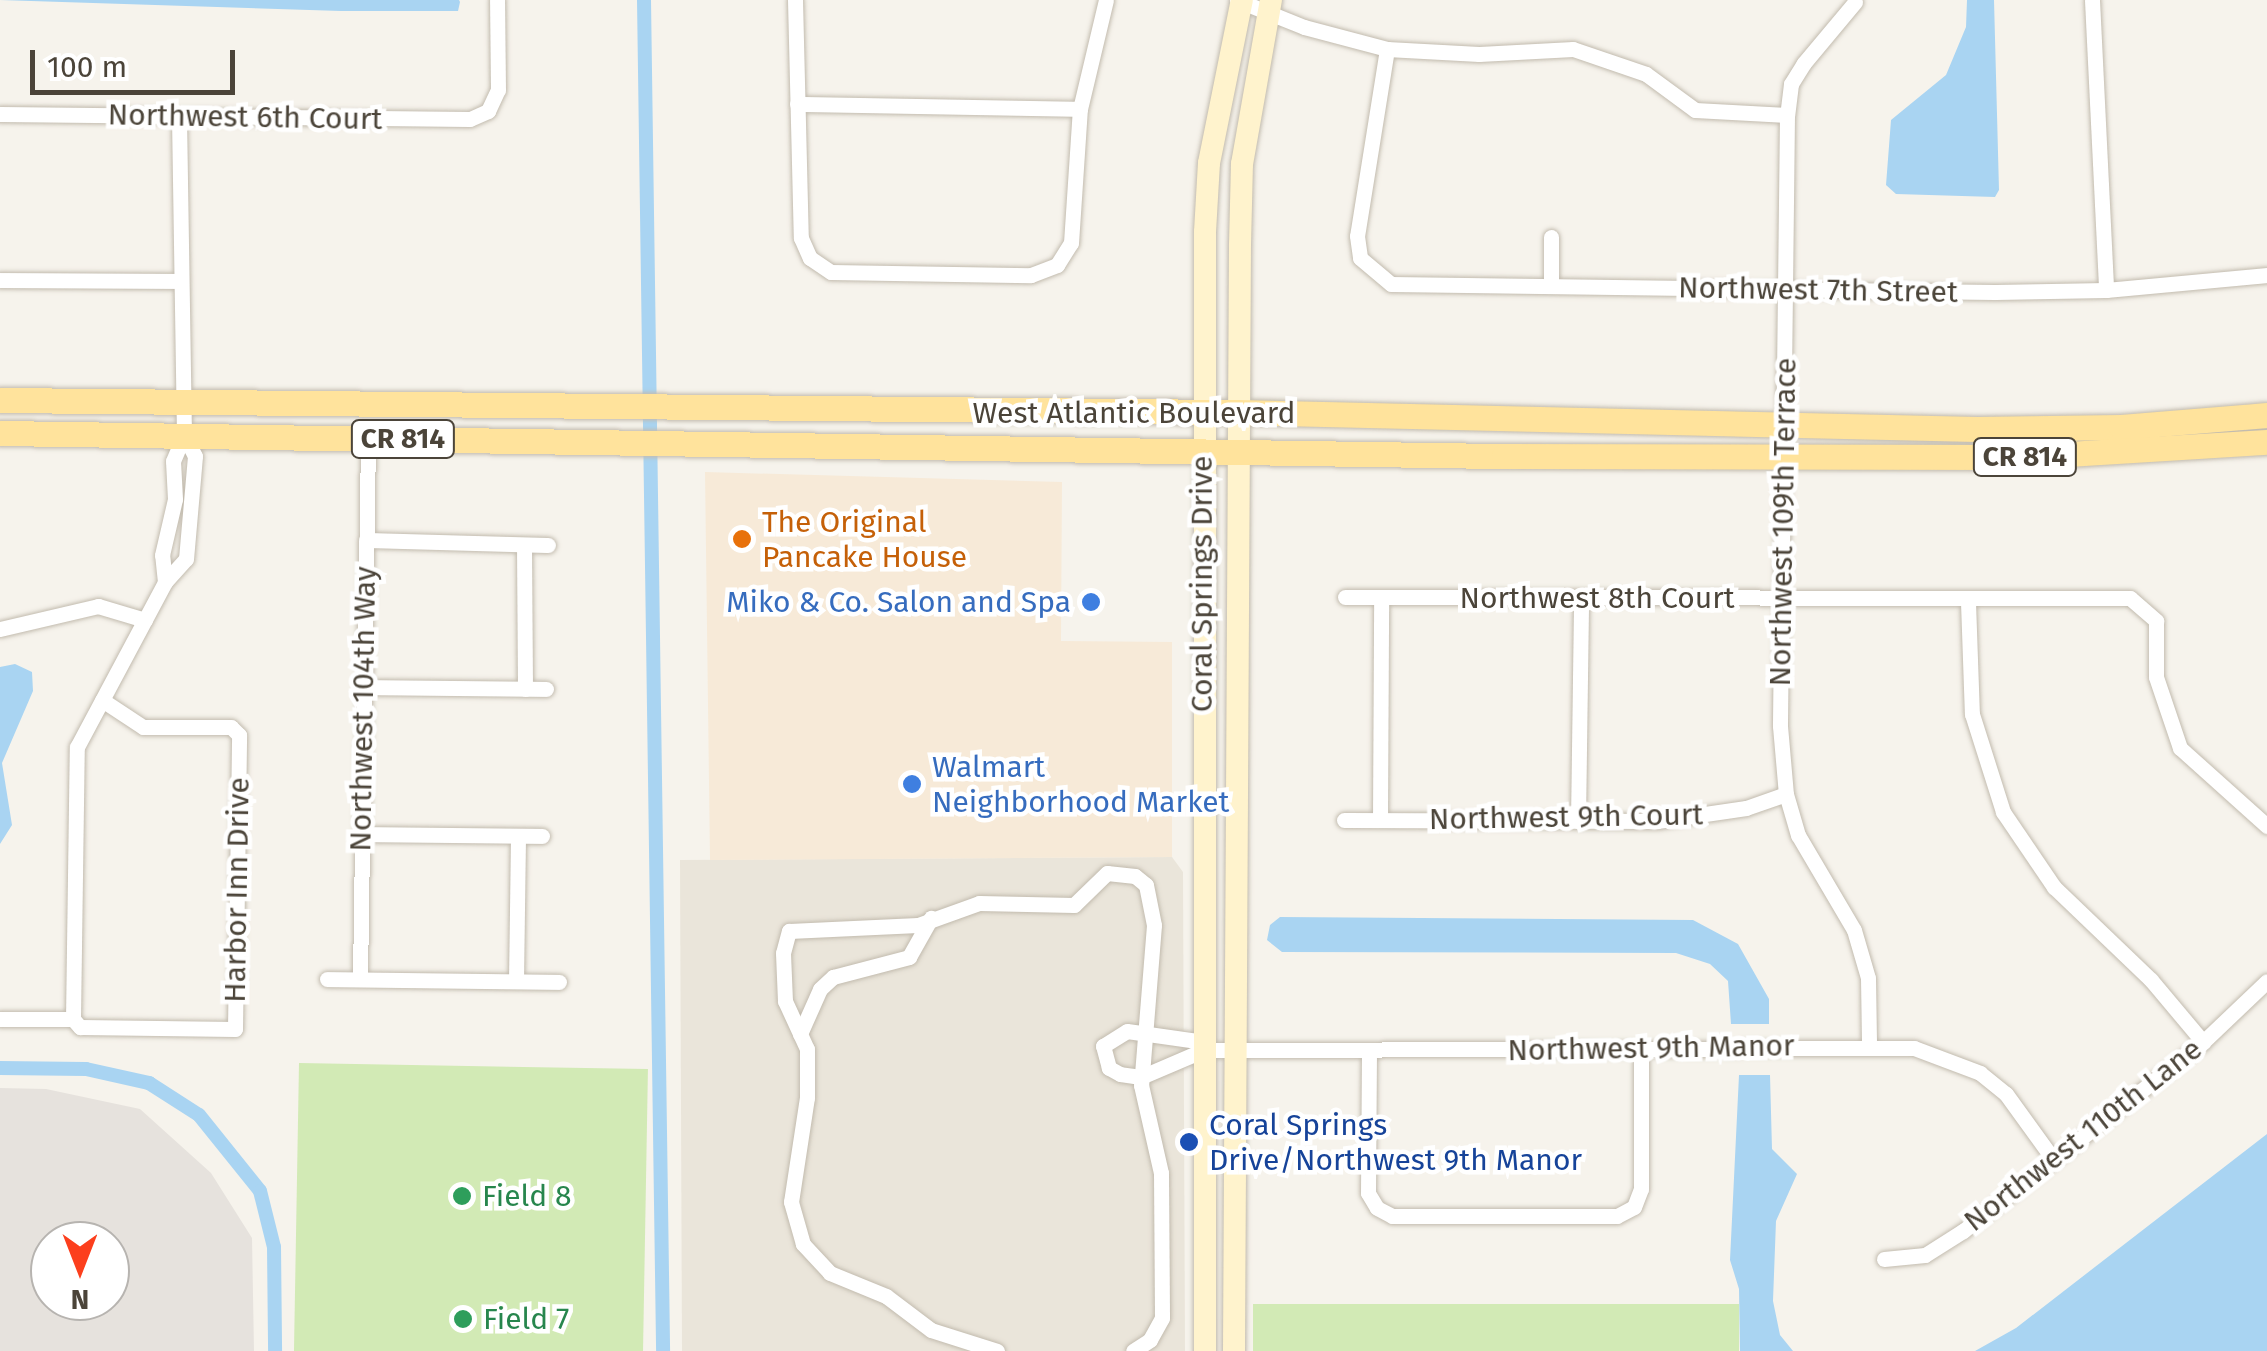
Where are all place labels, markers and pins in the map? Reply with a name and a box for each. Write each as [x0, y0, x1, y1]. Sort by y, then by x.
place label: The Original Pancake House [762, 504, 967, 574]
marker: The Original Pancake House [731, 528, 753, 550]
place label: Miko & Co. Salon and Spa [726, 584, 1071, 620]
marker: Miko & Co. Salon and Spa [1080, 591, 1102, 613]
place label: Walmart Neighborhood Market [932, 749, 1229, 820]
marker: Walmart Neighborhood Market [901, 773, 923, 795]
place label: Coral Springs Drive/Northwest 9th Manor [1209, 1107, 1582, 1178]
marker: Coral Springs Drive/Northwest 9th Manor [1178, 1131, 1200, 1153]
place label: Field 8 [482, 1178, 572, 1214]
marker: Field 8 [451, 1185, 473, 1207]
place label: Field 7 [483, 1301, 569, 1337]
marker: Field 7 [452, 1308, 474, 1330]

